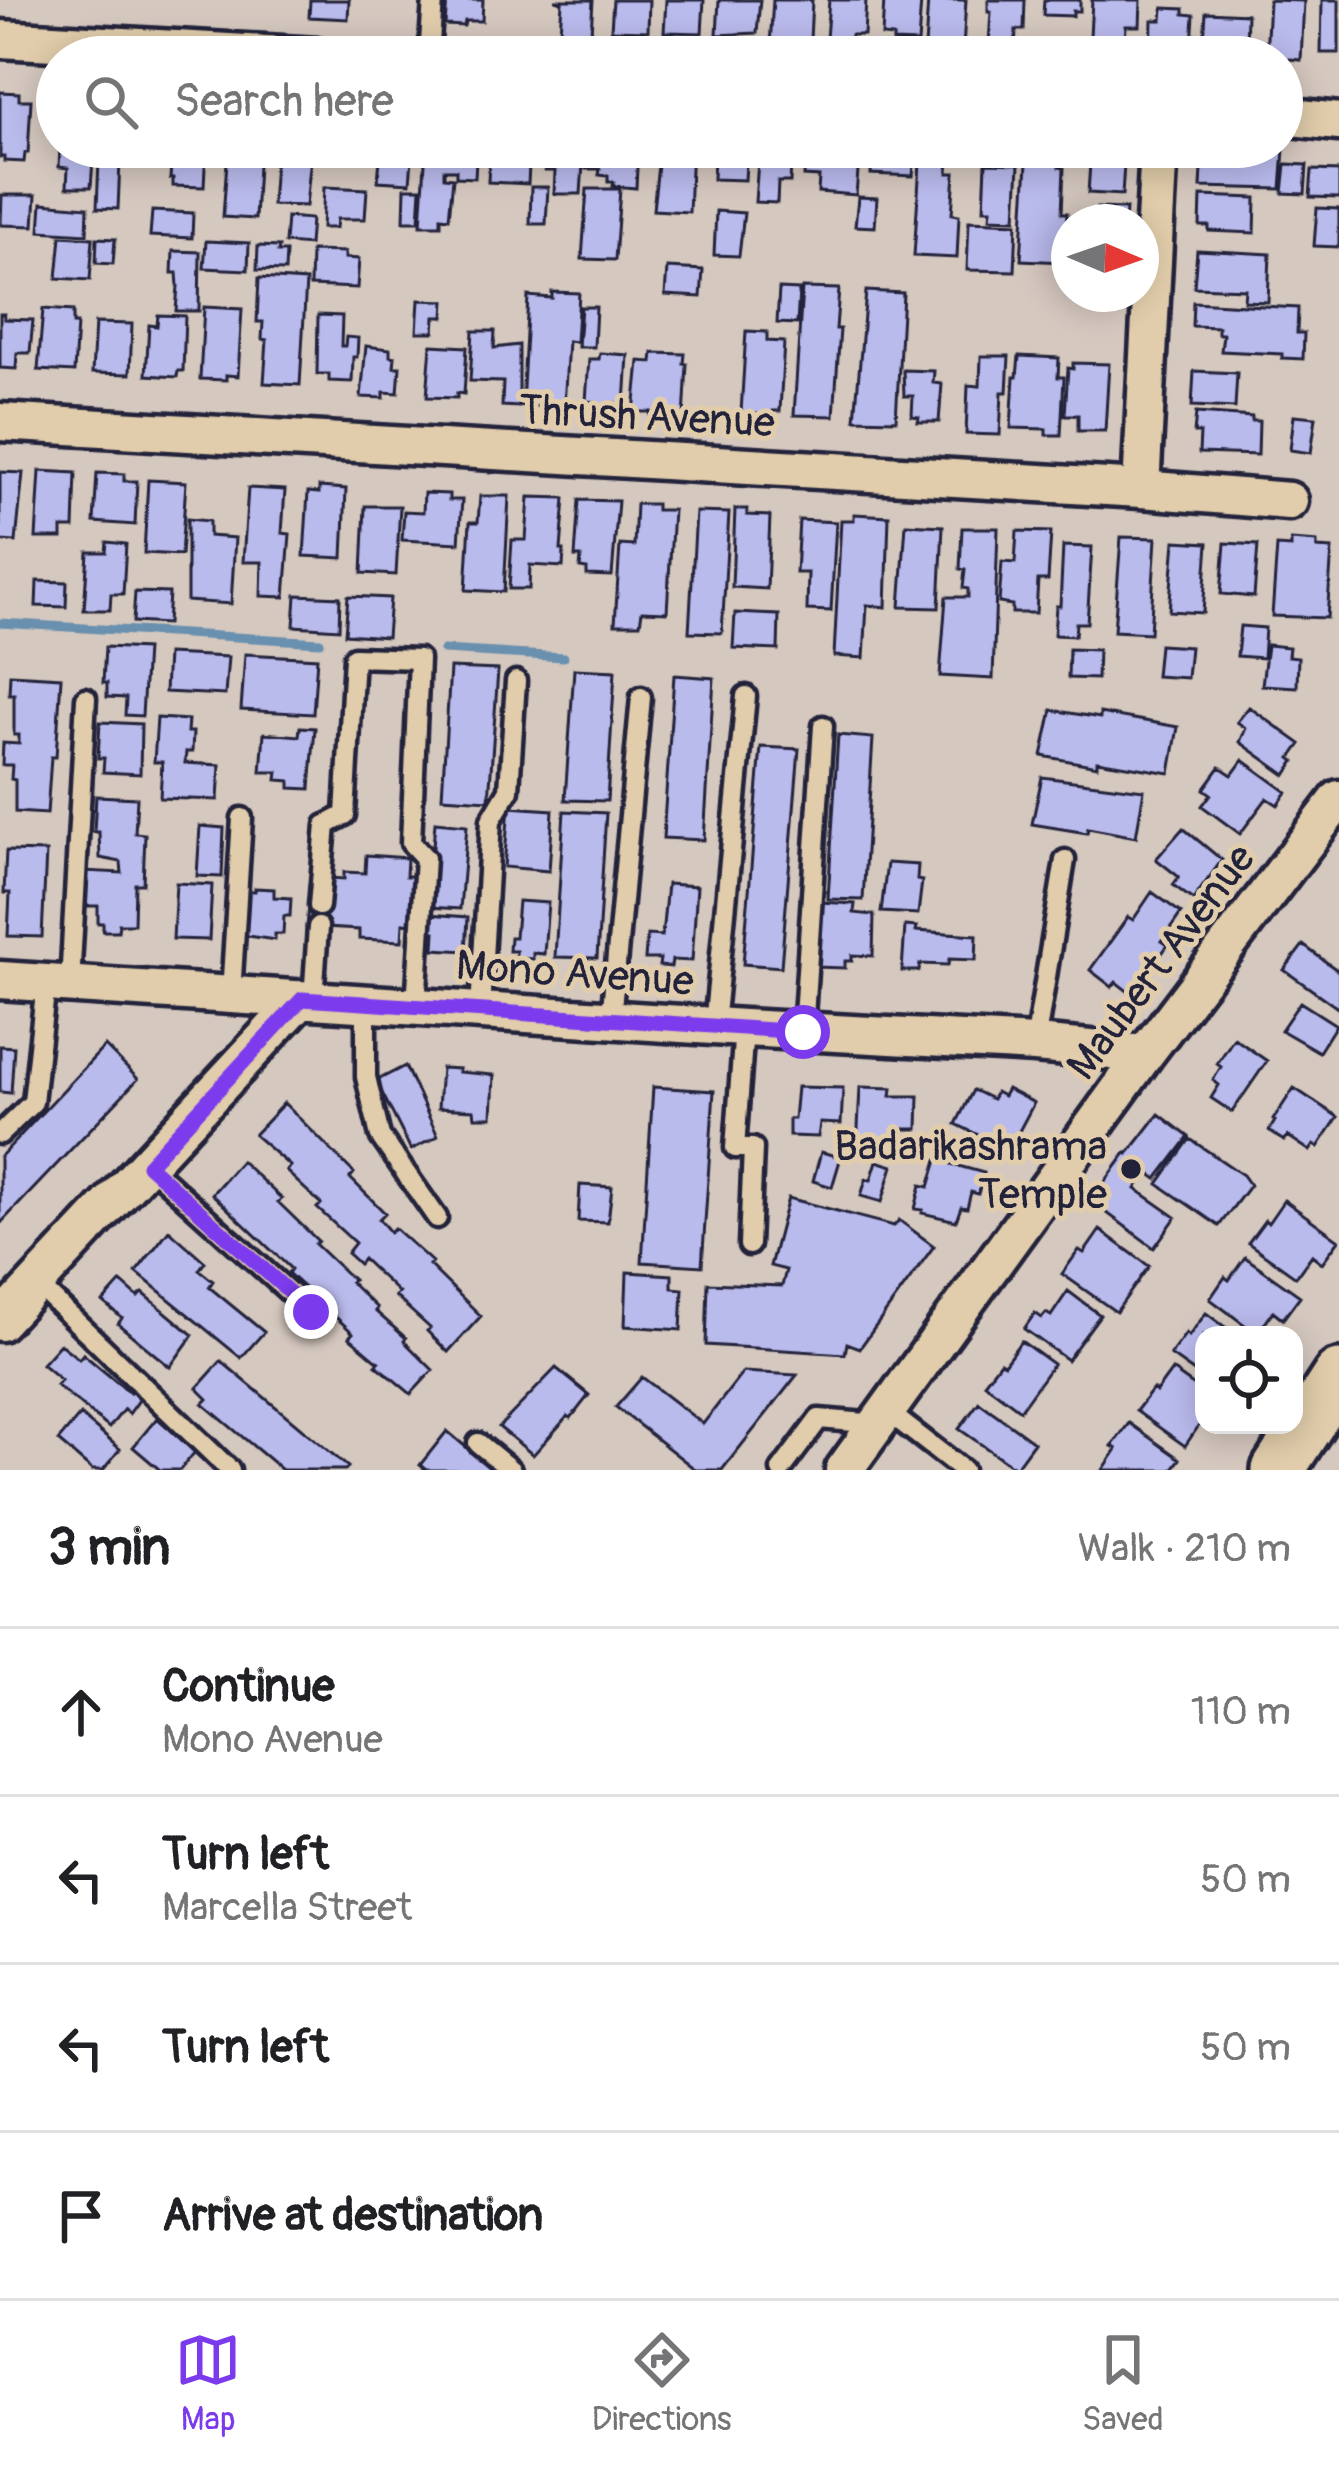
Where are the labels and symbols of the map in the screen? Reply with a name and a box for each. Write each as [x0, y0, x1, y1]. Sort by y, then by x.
north arrow [1051, 204, 1159, 312]
street label: Thrush Avenue [518, 384, 776, 450]
street label: Maubert Avenue [1056, 834, 1267, 1090]
street label: Mono Avenue [454, 940, 696, 1008]
route start [776, 1005, 830, 1059]
place label: Badarikashrama Temple [834, 1121, 1107, 1221]
marker: Badarikashrama Temple [1118, 1156, 1144, 1182]
route end [284, 1285, 338, 1339]

